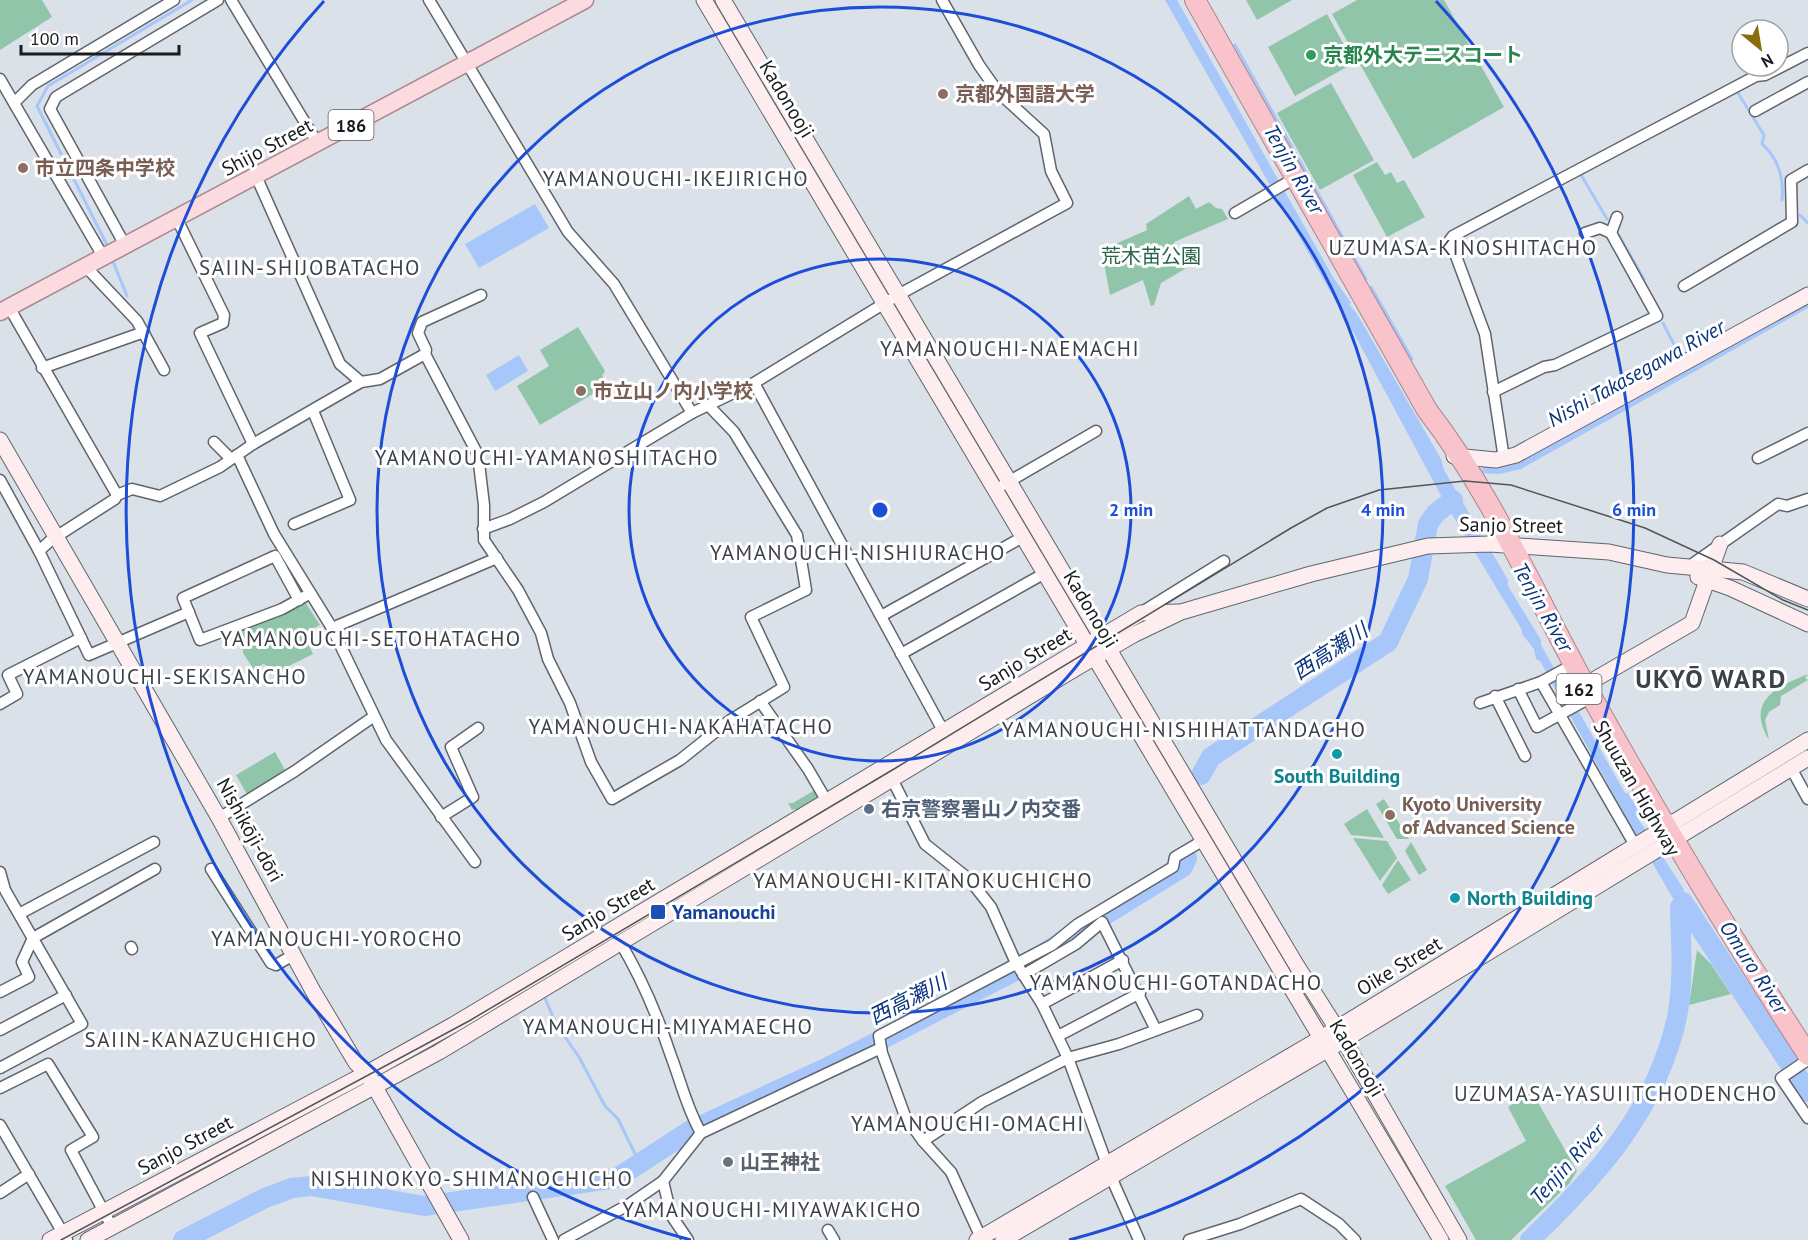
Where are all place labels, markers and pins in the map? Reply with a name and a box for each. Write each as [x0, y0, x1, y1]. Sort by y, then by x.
place label: 京都外大テニスコート [1323, 42, 1523, 68]
marker: 京都外大テニスコート [1304, 48, 1318, 62]
place label: 京都外国語大学 [955, 81, 1095, 107]
marker: 京都外国語大学 [936, 87, 950, 101]
place label: 市立四条中学校 [35, 155, 175, 181]
marker: 市立四条中学校 [16, 161, 30, 175]
place label: 市立山ノ内小学校 [593, 378, 753, 404]
marker: 市立山ノ内小学校 [574, 384, 588, 398]
centre of rings [870, 500, 890, 520]
marker: South Building [1330, 747, 1344, 761]
place label: South Building [1274, 763, 1400, 789]
place label: Kyoto University of Advanced Science [1402, 791, 1575, 840]
place label: 右京警察署山ノ内交番 [881, 796, 1081, 822]
marker: 右京警察署山ノ内交番 [862, 802, 876, 816]
marker: Kyoto University of Advanced Science [1383, 808, 1397, 822]
place label: North Building [1467, 885, 1593, 911]
marker: North Building [1448, 891, 1462, 905]
place label: Yamanouchi [671, 899, 776, 925]
marker: Yamanouchi [649, 903, 667, 921]
place label: 山王神社 [740, 1149, 820, 1175]
marker: 山王神社 [721, 1155, 735, 1169]

